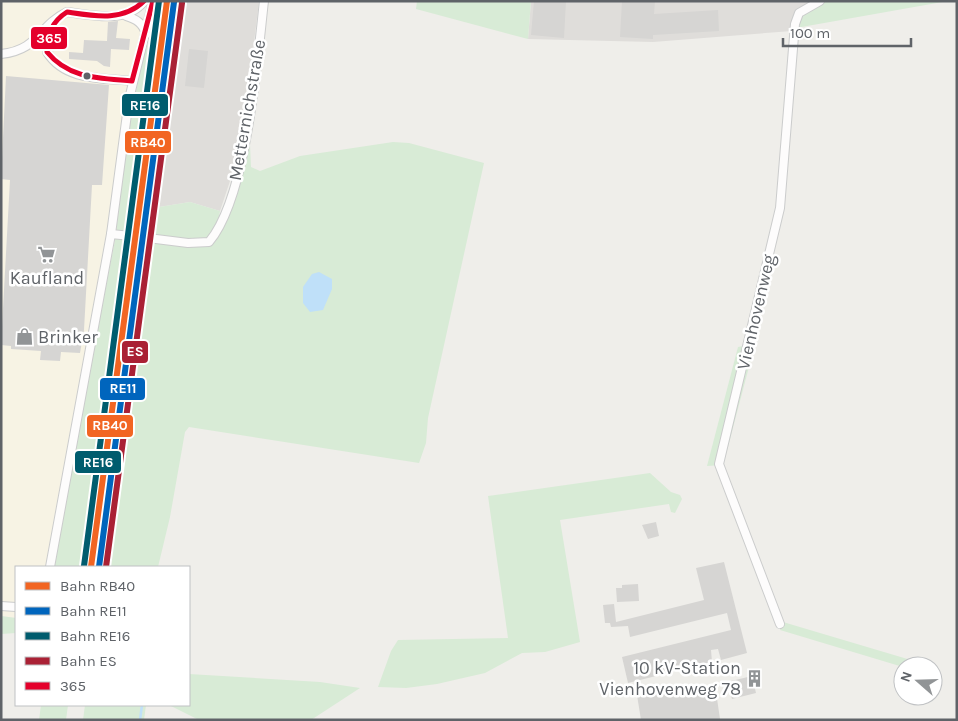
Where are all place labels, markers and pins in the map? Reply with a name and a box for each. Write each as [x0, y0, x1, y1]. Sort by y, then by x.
unlabelled marker [82, 71, 92, 81]
supermarket icon: Kaufland [37, 245, 57, 265]
place label: Kaufland [10, 267, 84, 289]
place label: Brinker [38, 326, 98, 348]
shop icon: Brinker [14, 327, 34, 347]
place label: 10 kV-Station Vienhovenweg 78 [599, 657, 741, 700]
building icon: 10 kV-Station Vienhovenweg 78 [745, 668, 765, 688]

